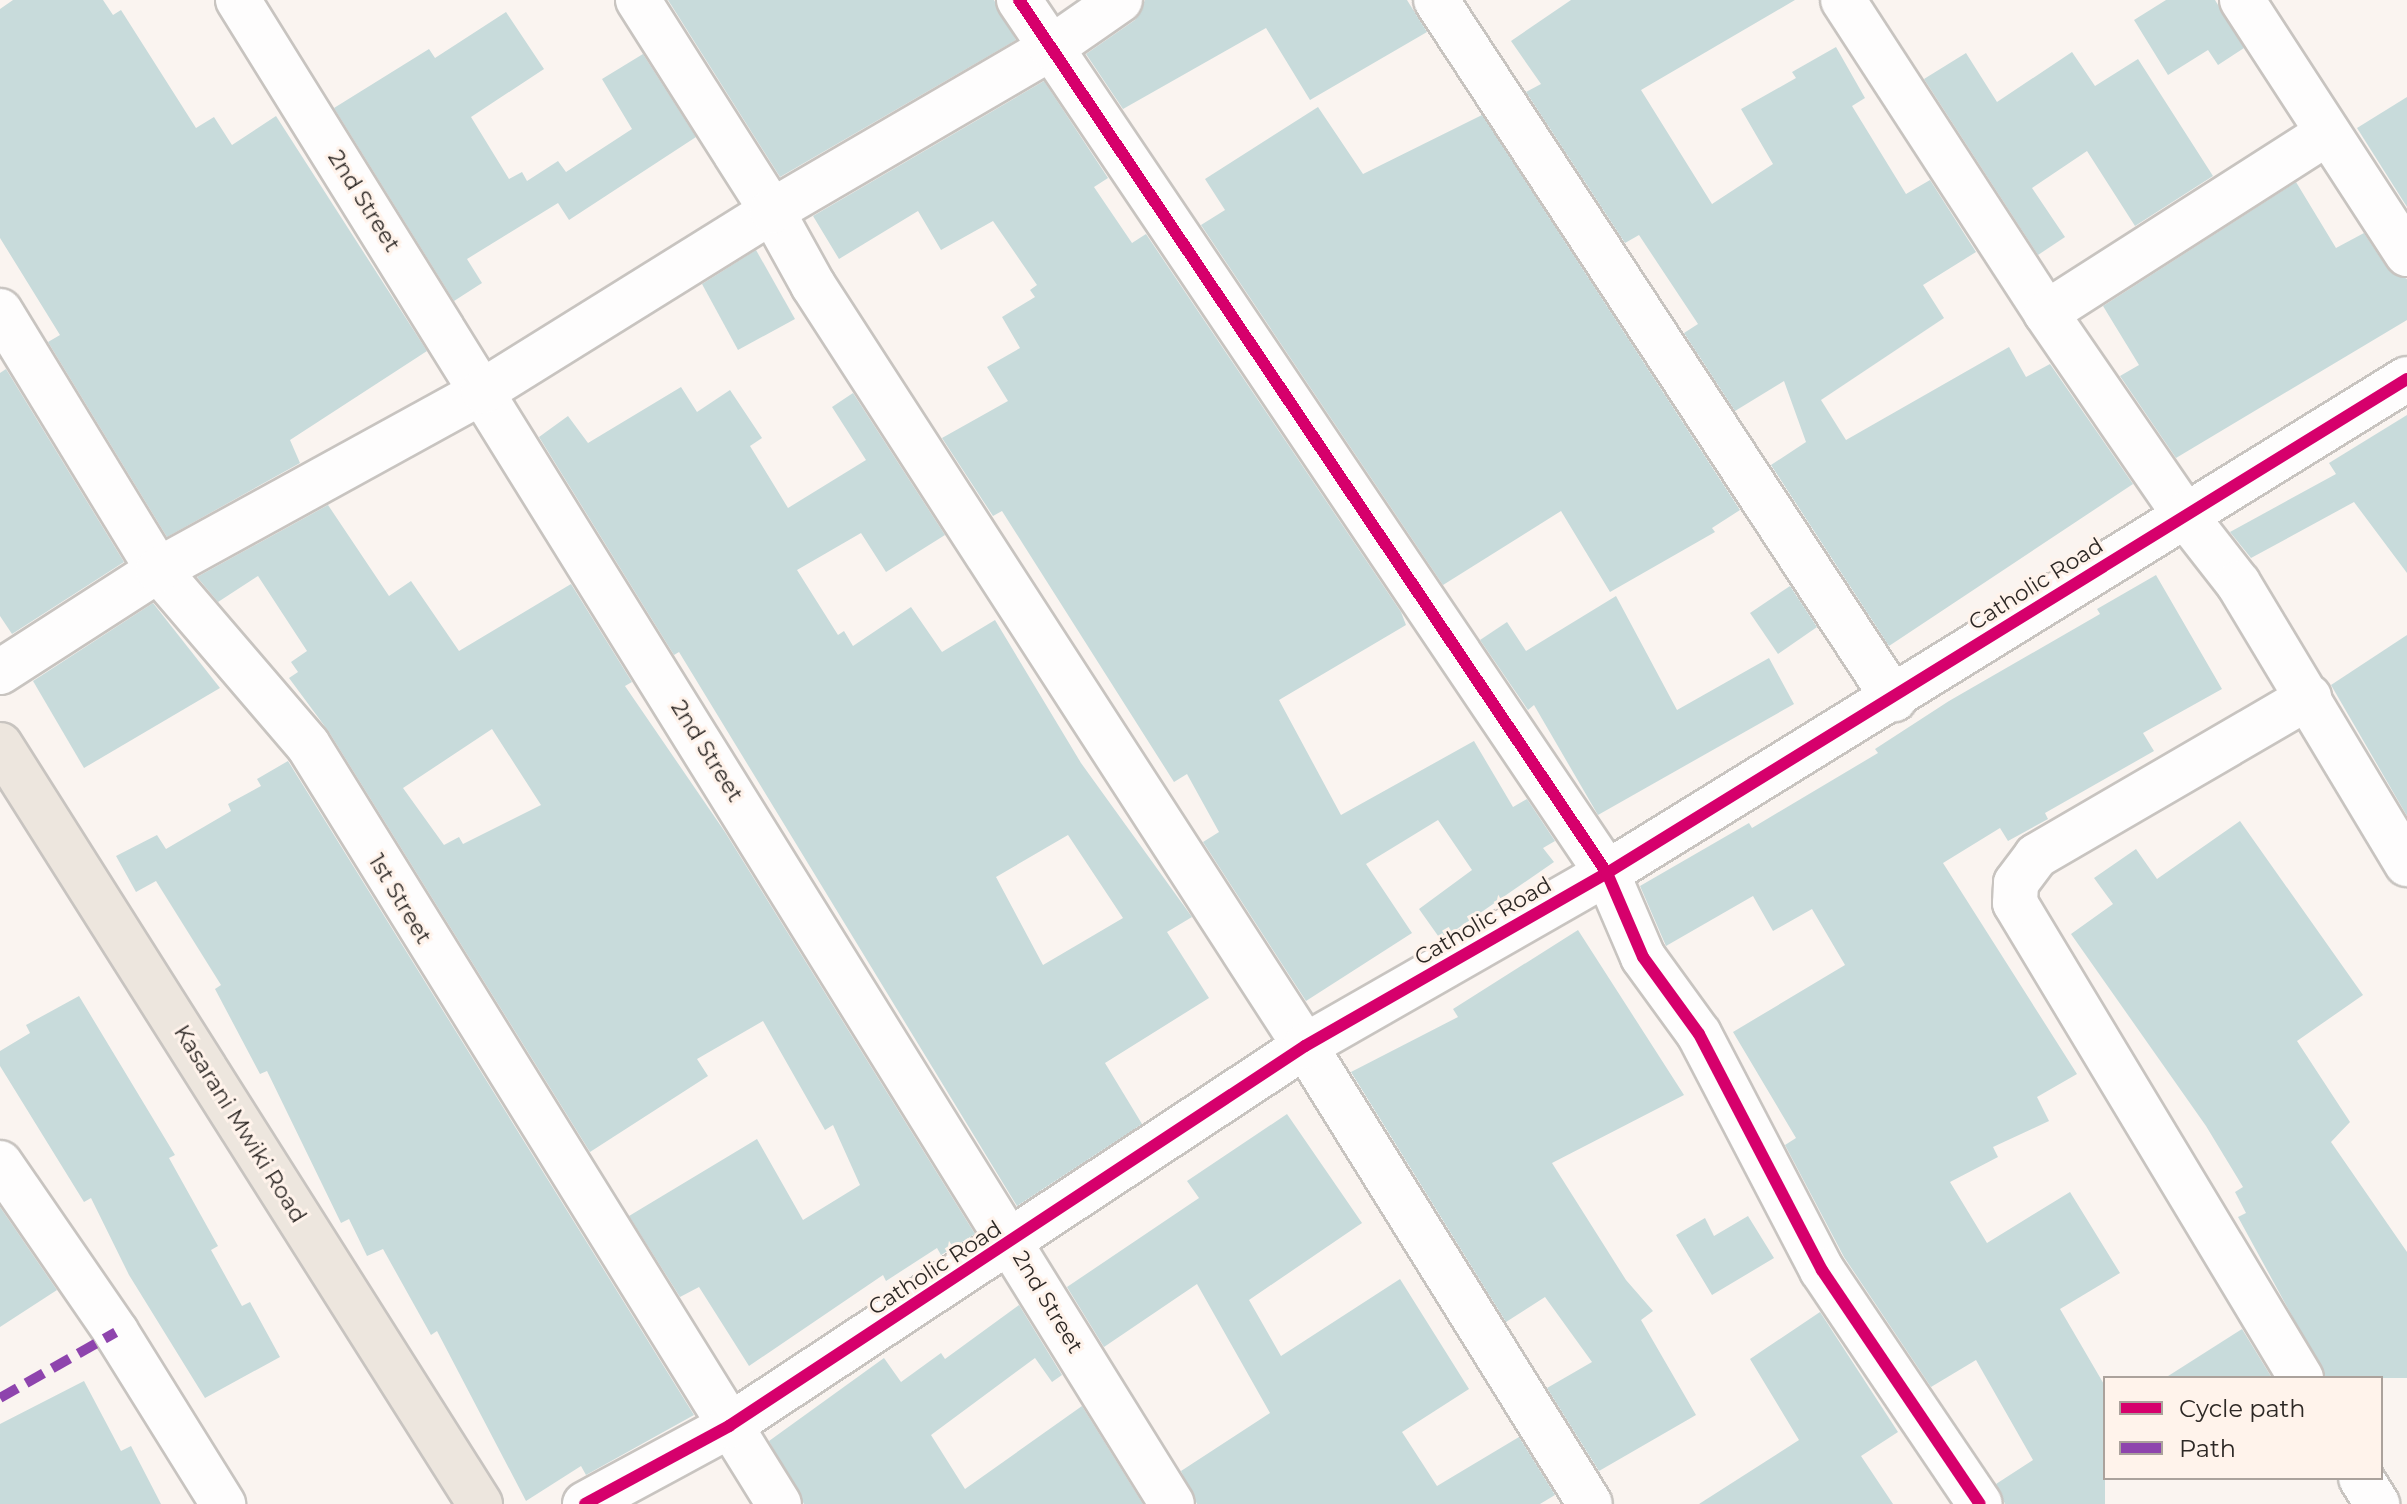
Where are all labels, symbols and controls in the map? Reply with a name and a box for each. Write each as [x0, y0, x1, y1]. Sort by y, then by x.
street label: 2nd Street [322, 145, 406, 257]
street label: Catholic Road [1964, 532, 2108, 636]
street label: 2nd Street [665, 695, 749, 807]
street label: 1st Street [363, 849, 437, 949]
street label: Catholic Road [1410, 871, 1556, 971]
street label: Kasarani Mwiki Road [168, 1020, 312, 1228]
street label: Catholic Road [863, 1215, 1007, 1321]
street label: 2nd Street [1007, 1246, 1089, 1358]
legend [2103, 1376, 2383, 1480]
text: Cycle path [2179, 1394, 2306, 1423]
text: Path [2179, 1434, 2236, 1463]

